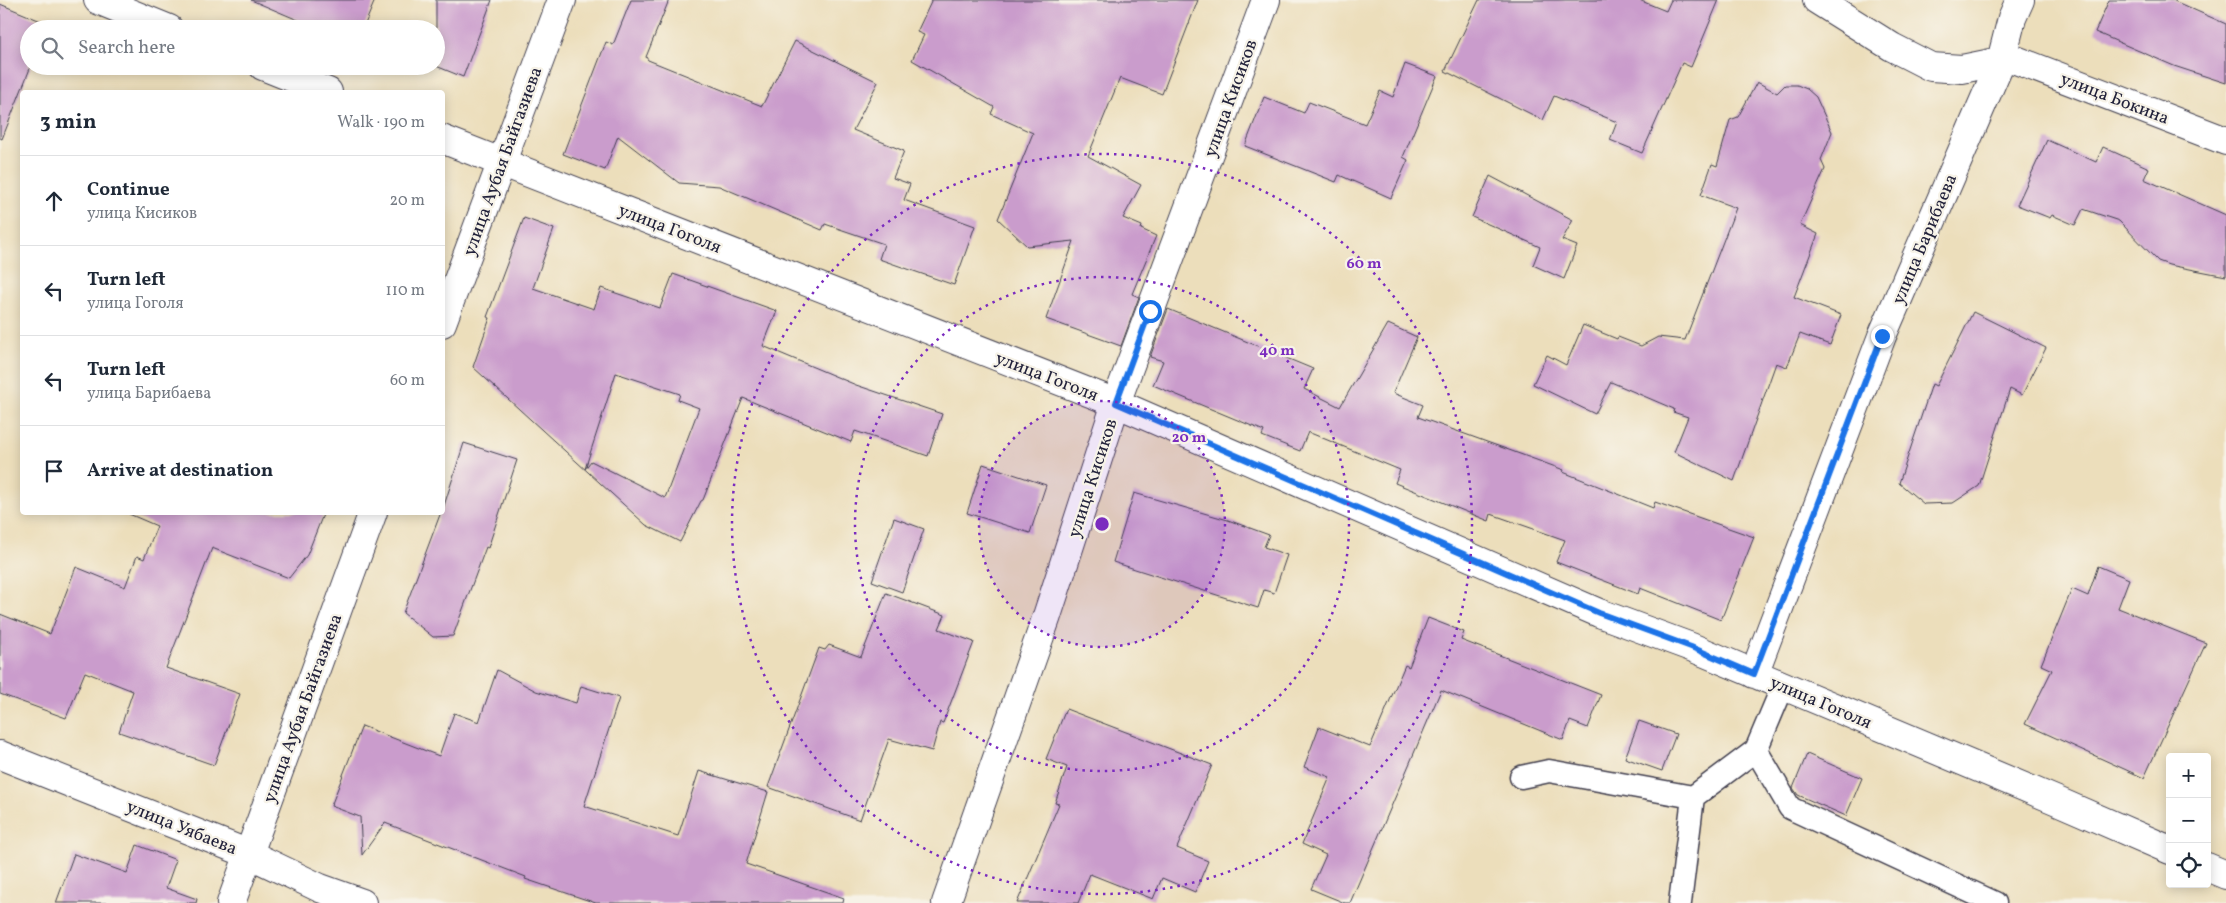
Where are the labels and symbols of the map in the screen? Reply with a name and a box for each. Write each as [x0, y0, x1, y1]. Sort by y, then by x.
street label: улица Кисиков [1198, 36, 1264, 161]
street label: улица Аубая Байгазиева [458, 63, 549, 260]
street label: улица Бокина [2056, 67, 2173, 132]
street label: улица Барибаева [1887, 170, 1964, 309]
street label: улица Гоголя [614, 198, 725, 261]
text: 60 m [1347, 254, 1382, 275]
route start [1139, 300, 1162, 323]
route end [1871, 325, 1894, 348]
text: 40 m [1259, 341, 1295, 362]
street label: улица Гоголя [991, 346, 1102, 409]
street label: улица Кисиков [1062, 416, 1124, 541]
text: 20 m [1172, 428, 1207, 449]
centre of rings [1093, 515, 1111, 533]
street label: улица Аубая Байгазиева [258, 610, 349, 807]
street label: улица Гоголя [1766, 671, 1875, 736]
street label: улица Уябаева [122, 795, 241, 862]

